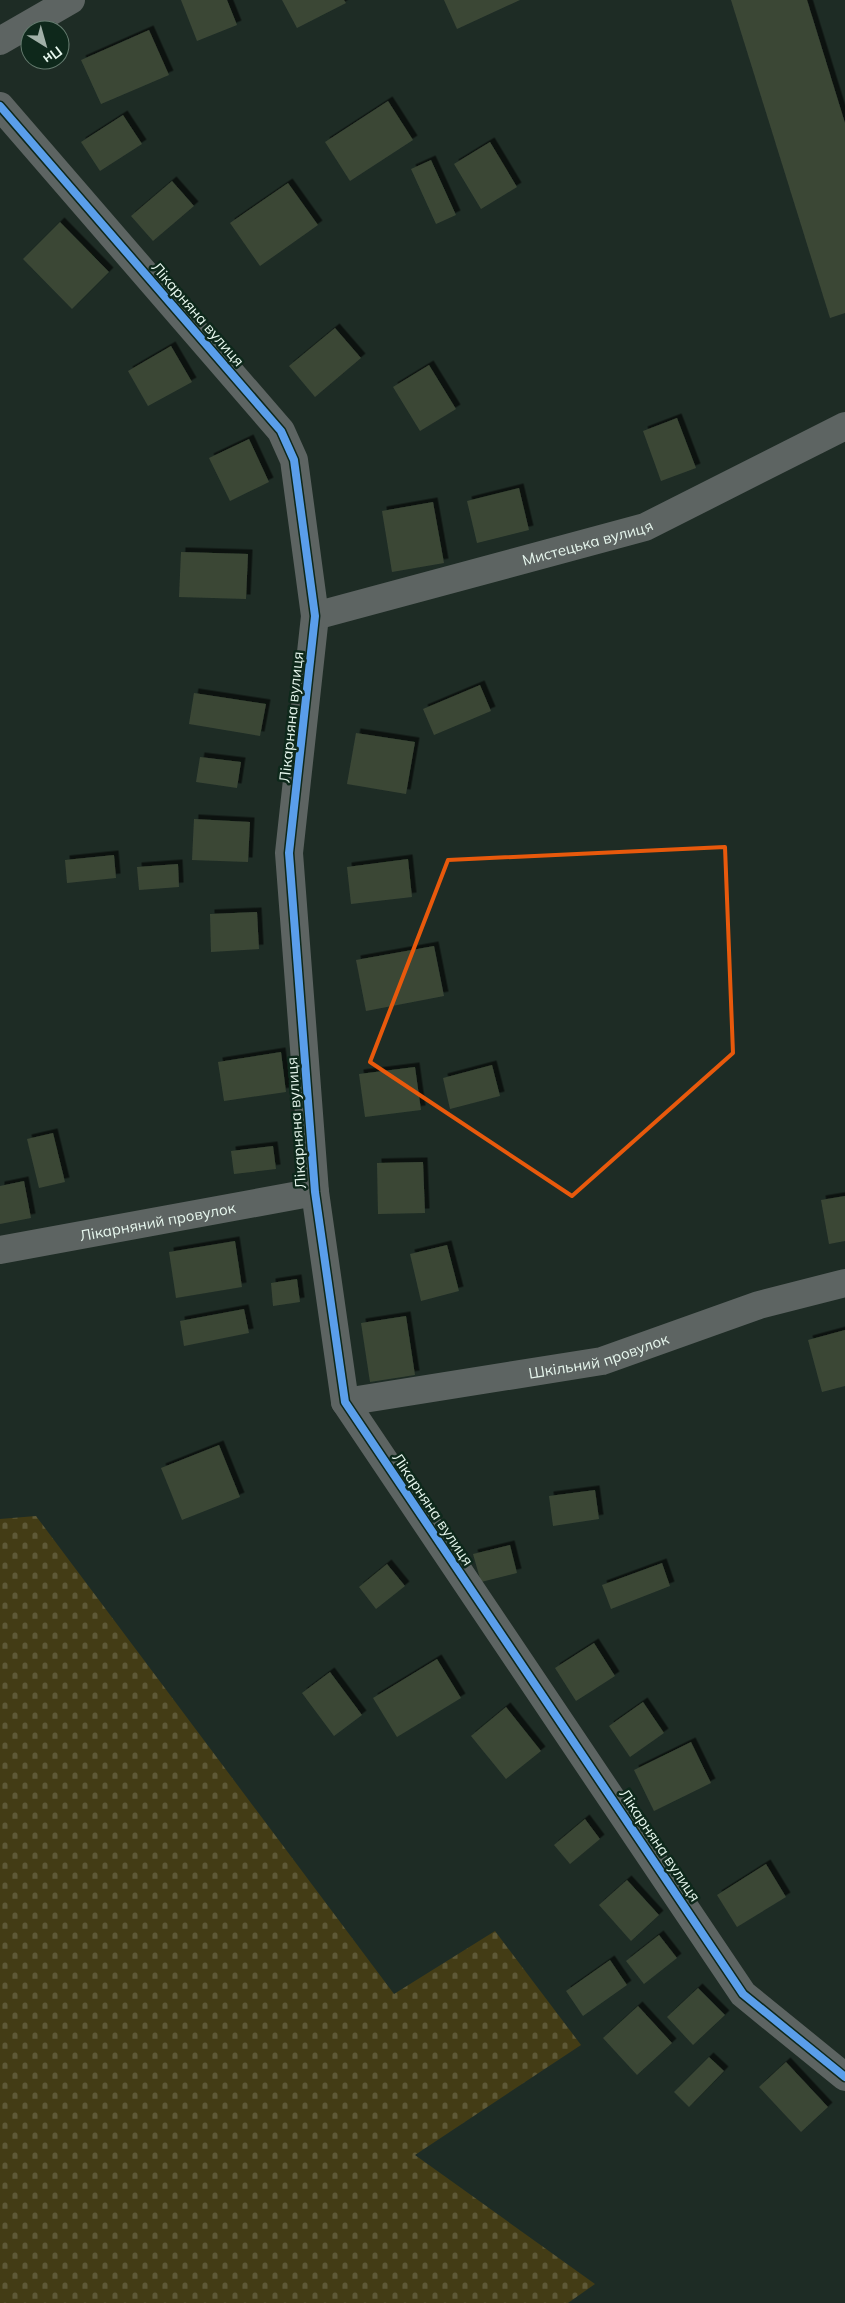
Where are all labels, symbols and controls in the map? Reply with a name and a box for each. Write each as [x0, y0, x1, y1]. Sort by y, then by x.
north arrow [20, 20, 70, 70]
text: Пн [40, 42, 66, 68]
street label: Лікарняна вулиця [148, 258, 248, 370]
street label: Мистецька вулиця [520, 515, 656, 569]
street label: Лікарняна вулиця [275, 650, 307, 784]
street label: Лікарняна вулиця [282, 1057, 310, 1189]
street label: Лікарняний провулок [78, 1197, 238, 1245]
street label: Шкільний провулок [527, 1328, 672, 1382]
street label: Лікарняна вулиця [388, 1449, 478, 1569]
street label: Лікарняна вулиця [615, 1785, 705, 1905]

